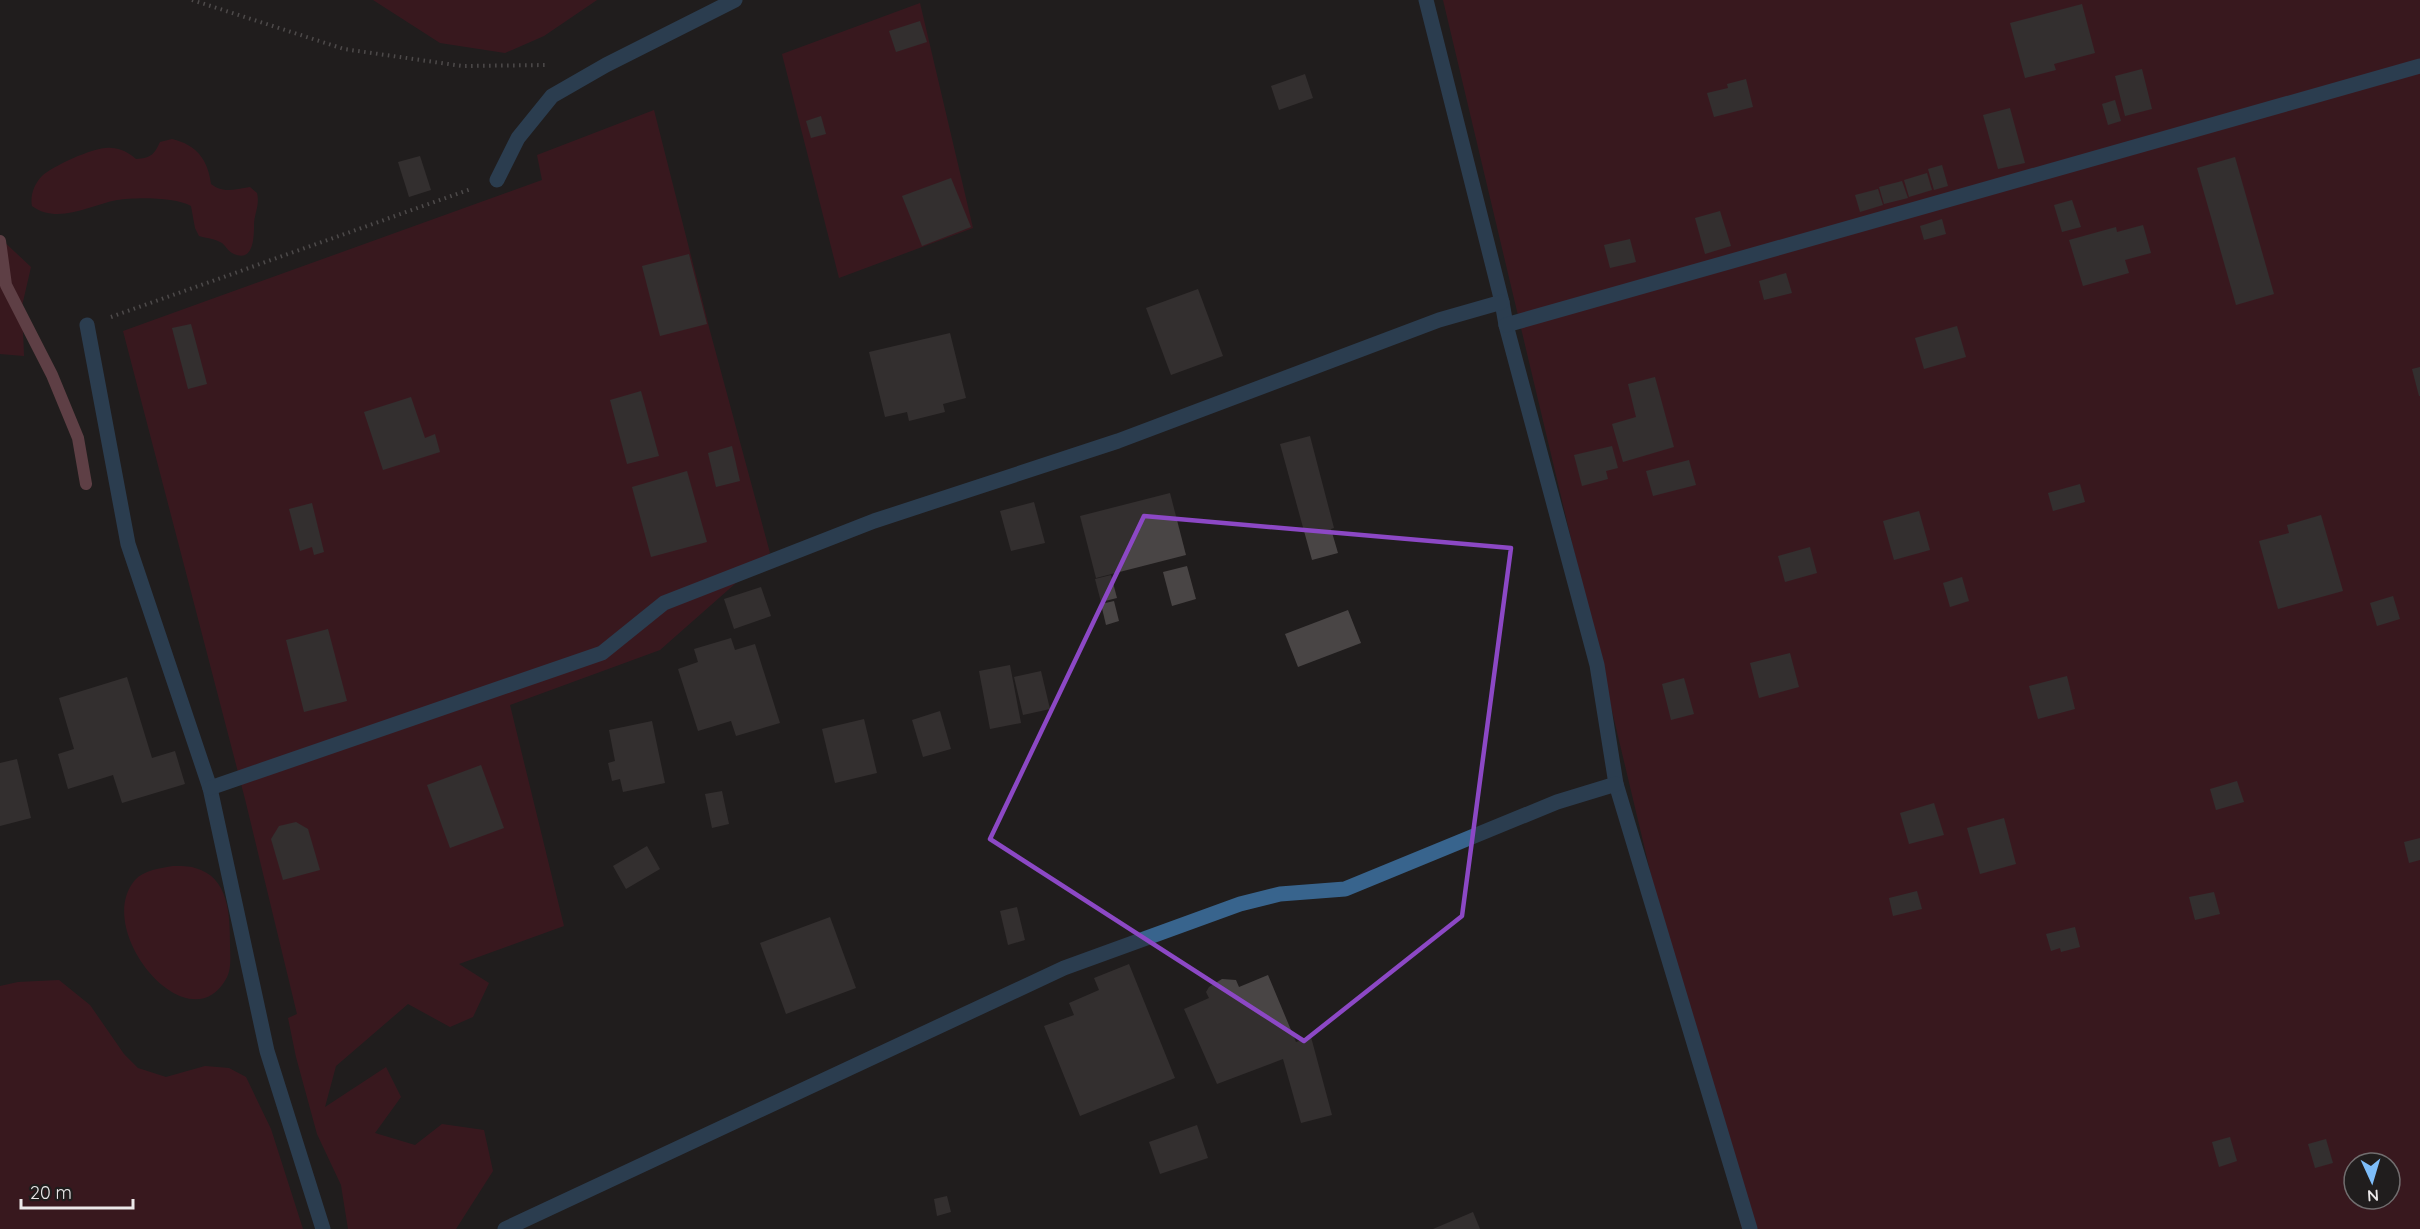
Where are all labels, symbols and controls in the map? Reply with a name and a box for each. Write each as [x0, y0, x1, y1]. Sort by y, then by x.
north arrow [2342, 1151, 2402, 1211]
scale bar [21, 1172, 134, 1210]
text: 20 m [30, 1181, 72, 1204]
text: N [2366, 1186, 2380, 1206]

